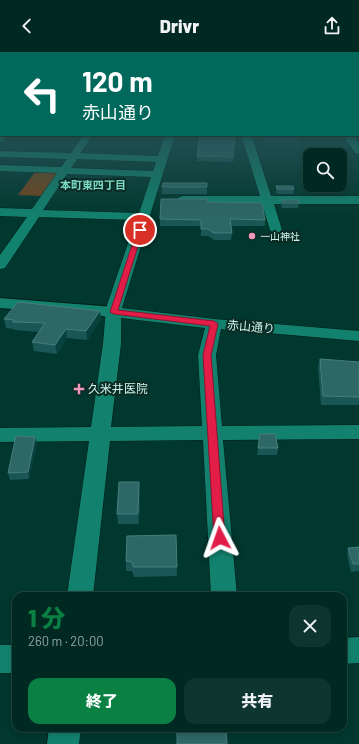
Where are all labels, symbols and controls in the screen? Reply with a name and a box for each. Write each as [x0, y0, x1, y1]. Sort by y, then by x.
icon: back [16, 15, 38, 37]
text: Drivr [160, 15, 199, 37]
icon: share [321, 15, 343, 37]
text: 120 m [82, 64, 153, 98]
icon: left [16, 68, 68, 120]
text: 赤山通り [82, 101, 154, 123]
map controls [303, 148, 347, 192]
button: search [303, 148, 347, 192]
district label: 本町東四丁目 [60, 178, 126, 191]
pin [123, 213, 157, 247]
icon: arrive [129, 219, 151, 241]
place label: 一山神社 [260, 230, 300, 242]
marker: 一山神社 [247, 231, 257, 241]
street label: 赤山通り [227, 317, 276, 335]
place label: 久米井医院 [88, 381, 148, 395]
marker: 久米井医院 [73, 383, 85, 395]
position arrow [199, 517, 241, 559]
text: 1 分 [28, 603, 65, 632]
button: close [289, 605, 331, 647]
text: 260 m · 20:00 [28, 633, 104, 649]
button: 終了 [28, 678, 176, 724]
button: 共有 [184, 678, 331, 724]

